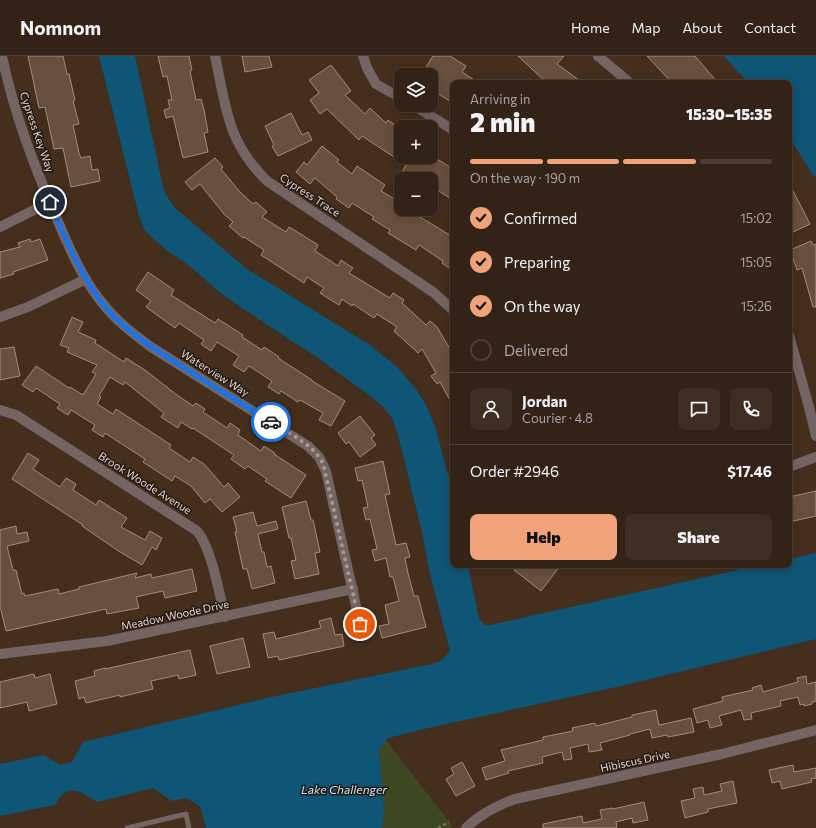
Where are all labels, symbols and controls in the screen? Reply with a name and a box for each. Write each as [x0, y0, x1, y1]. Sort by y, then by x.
text: Nomnom [20, 16, 101, 39]
text: Home [571, 19, 610, 36]
text: Map [632, 19, 660, 36]
text: About [682, 19, 722, 36]
text: Contact [744, 19, 796, 36]
map controls [394, 68, 438, 216]
button: layers [394, 68, 438, 112]
street label: Cypress Key Way [18, 90, 57, 174]
text: Arriving in [470, 91, 530, 107]
text: 15:30–15:35 [686, 105, 772, 123]
text: 2 min [470, 106, 535, 137]
button: + [394, 120, 438, 164]
street label: Cypress Trace [278, 170, 343, 219]
text: On the way · 190 m [470, 170, 580, 186]
button: − [394, 172, 438, 216]
pin [33, 185, 67, 219]
icon: home [39, 191, 61, 213]
icon: check [470, 207, 492, 229]
text: Confirmed [504, 209, 577, 227]
text: 15:02 [740, 210, 772, 226]
icon: check [470, 251, 492, 273]
text: Preparing [504, 253, 570, 271]
text: 15:05 [740, 254, 772, 270]
icon: check [470, 295, 492, 317]
text: On the way [504, 297, 581, 315]
text: 15:26 [741, 298, 772, 314]
text: Delivered [504, 341, 568, 359]
street label: Waterview Way [179, 346, 252, 399]
button: person [470, 388, 512, 430]
button: chat [678, 388, 720, 430]
button: phone [730, 388, 772, 430]
text: Jordan [522, 392, 567, 410]
courier [251, 402, 291, 442]
text: Courier · 4.8 [522, 410, 593, 426]
icon: car [260, 411, 282, 433]
street label: Brook Woode Avenue [96, 449, 194, 517]
text: Order #2946 [470, 462, 559, 480]
text: $17.46 [727, 462, 772, 480]
button: Help [470, 514, 617, 560]
button: Share [625, 514, 772, 560]
street label: Meadow Woode Drive [120, 597, 230, 632]
pin [343, 607, 377, 641]
icon: bag [349, 613, 371, 635]
street label: Hibiscus Drive [599, 747, 671, 774]
water label: Lake Challenger [301, 782, 388, 796]

